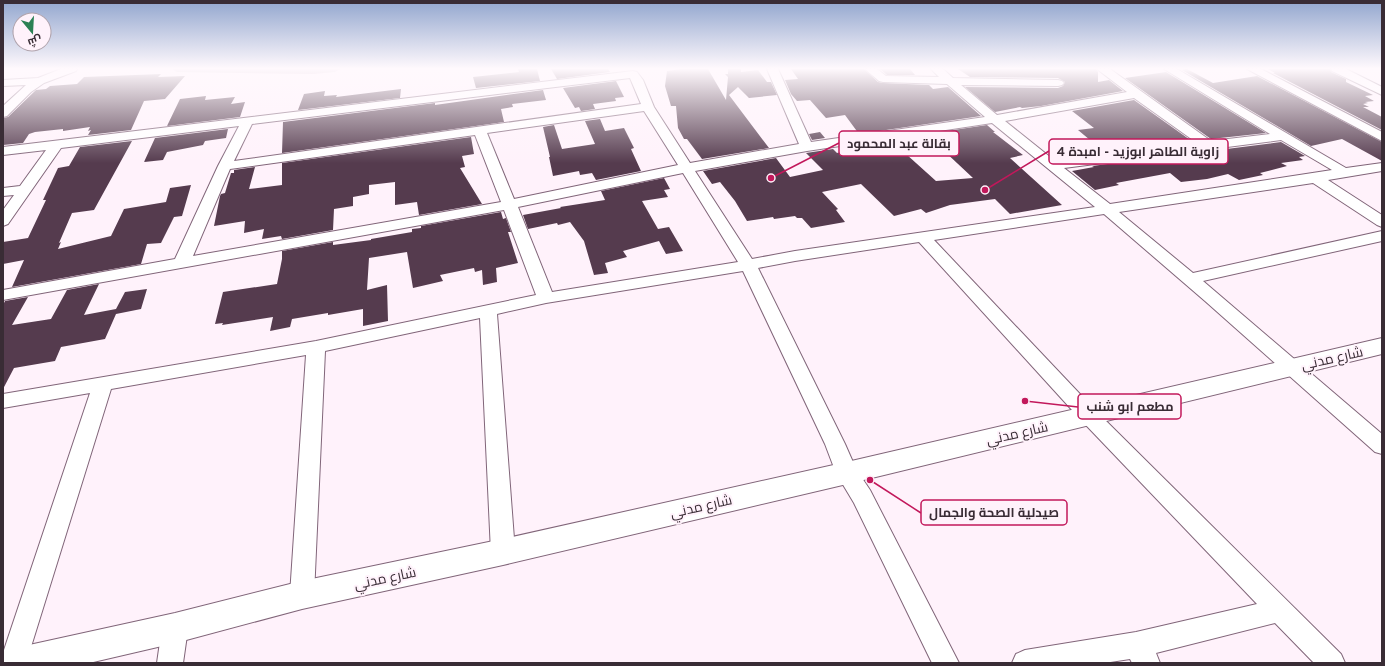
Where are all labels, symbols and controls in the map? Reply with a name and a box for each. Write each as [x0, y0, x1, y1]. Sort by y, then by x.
north arrow [12, 12, 52, 52]
text: ش [26, 32, 44, 49]
callout: بقالة عبد المحمود [839, 131, 959, 156]
text: بقالة عبد المحمود [847, 137, 951, 153]
callout: زاوية الطاهر ابوزيد - امبدة 4 [1049, 139, 1228, 164]
text: زاوية الطاهر ابوزيد - امبدة 4 [1057, 145, 1219, 161]
street label: شارع مدني [1300, 344, 1365, 377]
callout: مطعم ابو شنب [1078, 394, 1181, 419]
text: مطعم ابو شنب [1086, 399, 1174, 416]
street label: شارع مدني [985, 419, 1050, 452]
street label: شارع مدني [669, 492, 734, 525]
callout: صيدلية الصحة والجمال [921, 500, 1067, 525]
text: صيدلية الصحة والجمال [929, 506, 1059, 522]
street label: شارع مدني [353, 565, 418, 596]

